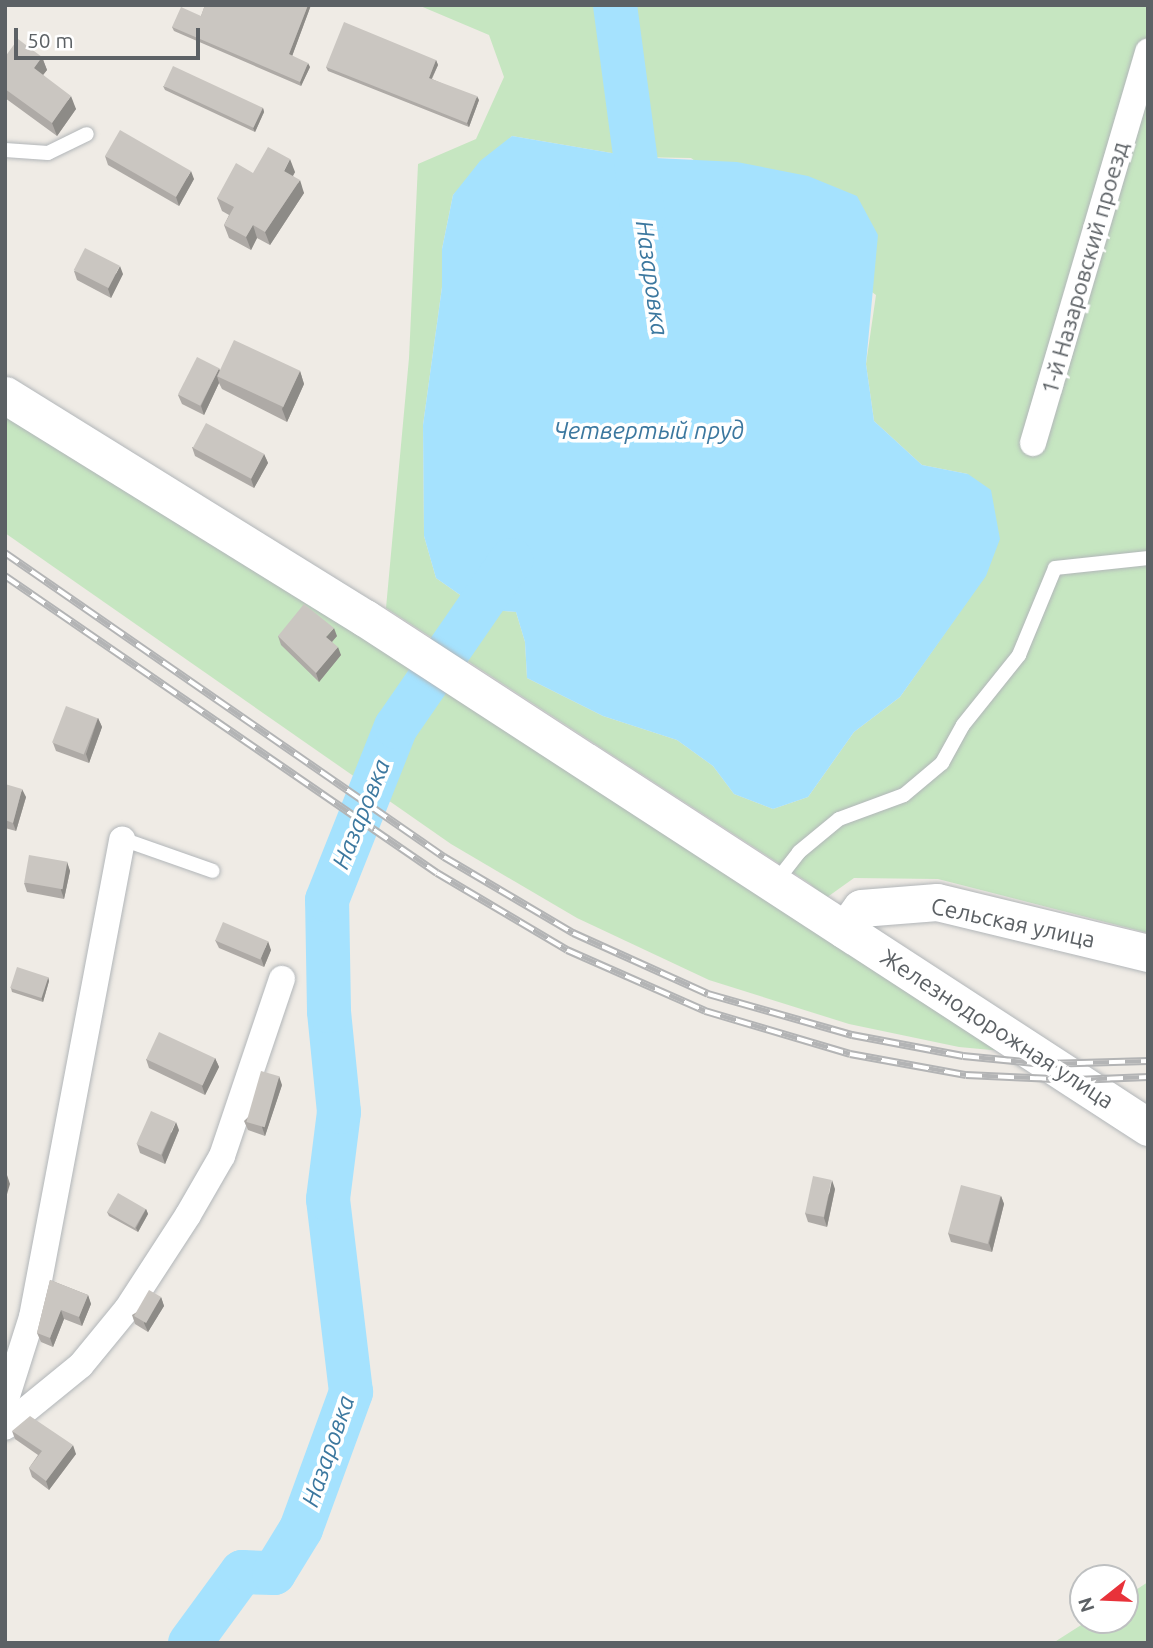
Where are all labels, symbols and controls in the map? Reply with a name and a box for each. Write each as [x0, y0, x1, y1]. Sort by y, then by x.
scale bar [18, 14, 203, 58]
text: 50 m [27, 28, 74, 52]
street label: 1-й Назаровский проезд [1036, 139, 1134, 397]
water label: Назаровка [630, 219, 674, 337]
water label: Четвертый пруд [554, 417, 744, 445]
water label: Назаровка [326, 755, 396, 873]
street label: Сельская улица [928, 892, 1098, 954]
street label: Железнодорожная улица [875, 943, 1119, 1115]
water label: Назаровка [296, 1392, 360, 1510]
north arrow [1069, 1564, 1139, 1634]
text: N [1073, 1595, 1099, 1615]

